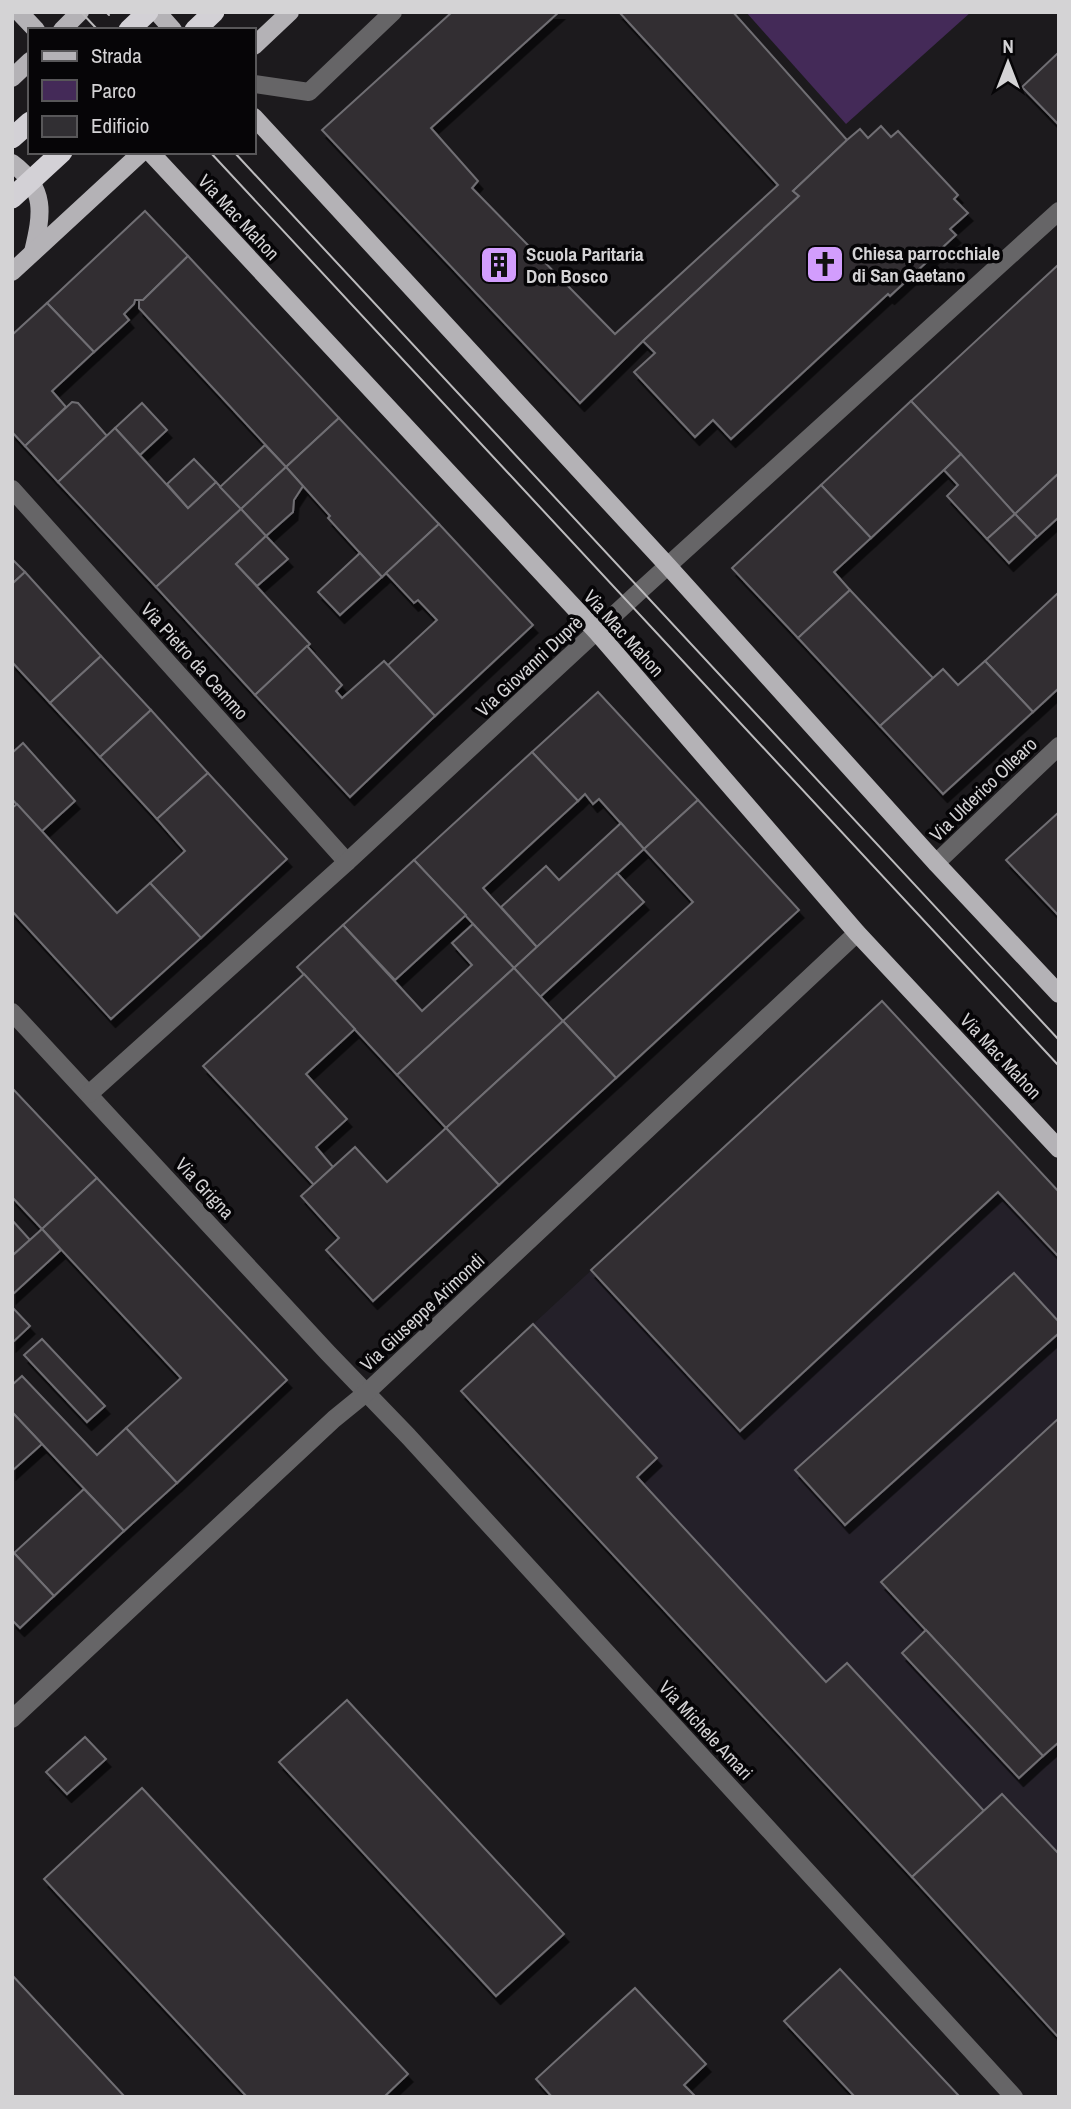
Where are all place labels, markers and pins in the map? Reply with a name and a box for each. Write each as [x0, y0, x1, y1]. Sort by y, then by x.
place label: Chiesa parrocchiale di San Gaetano [852, 240, 1000, 288]
place label: Scuola Paritaria Don Bosco [526, 241, 644, 289]
church icon: Chiesa parrocchiale di San Gaetano [804, 243, 846, 285]
building icon: Scuola Paritaria Don Bosco [478, 244, 520, 286]

